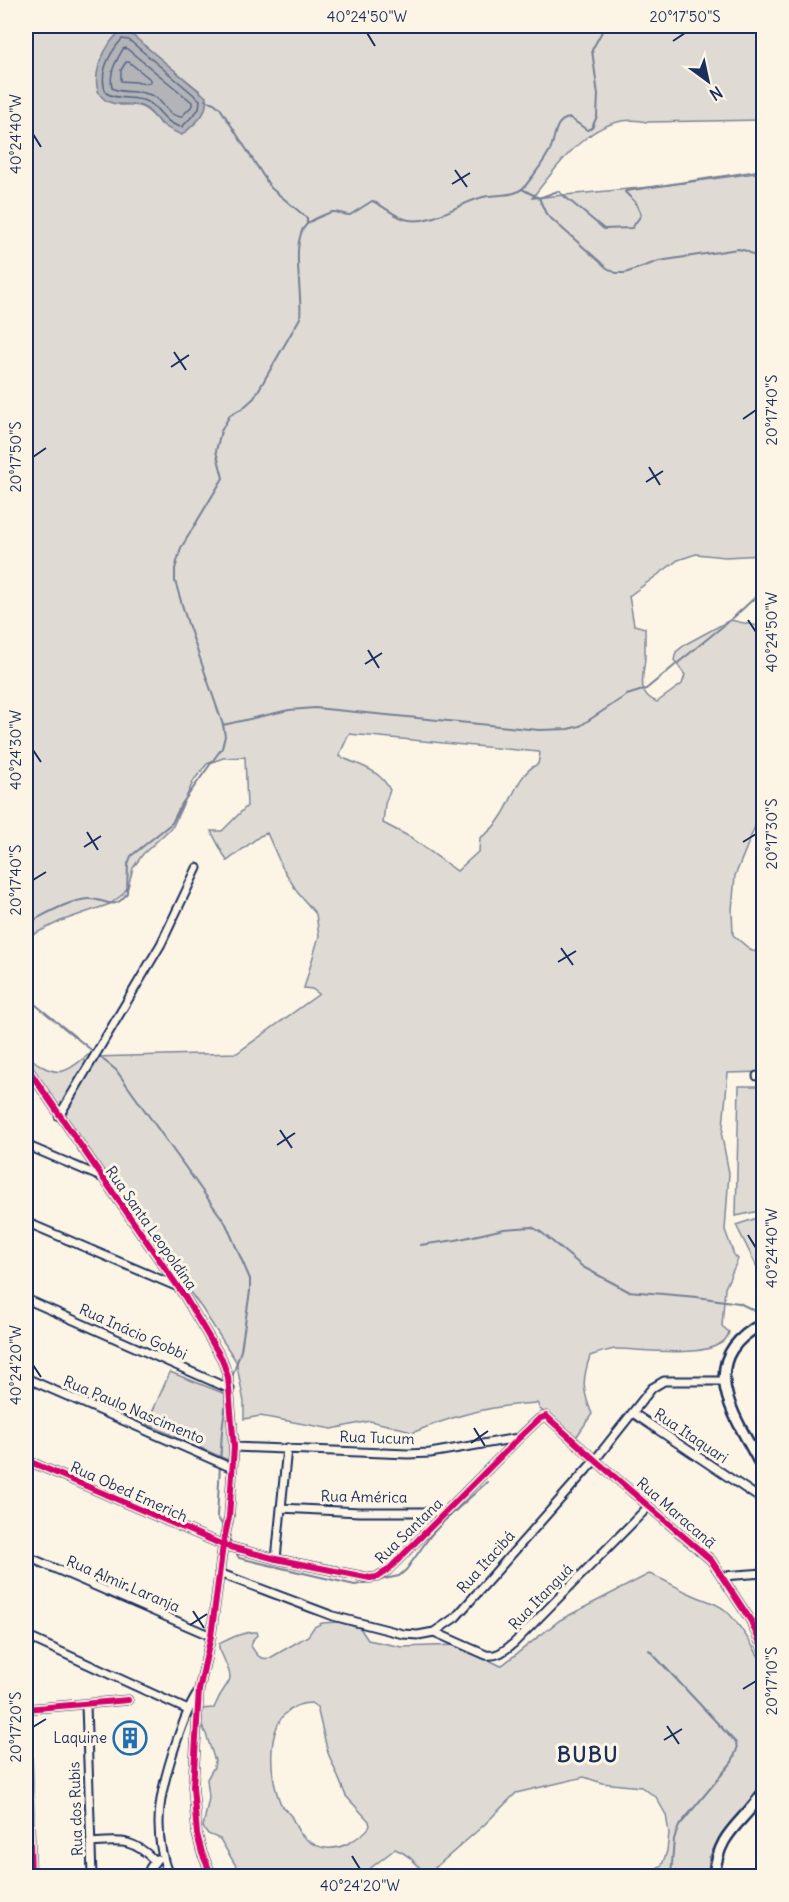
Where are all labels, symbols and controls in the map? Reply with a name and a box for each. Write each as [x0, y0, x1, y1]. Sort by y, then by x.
text: 40°24'50"W [327, 7, 408, 26]
text: 20°17'50"S [649, 7, 721, 26]
north arrow [678, 51, 738, 111]
text: N [706, 82, 726, 105]
text: 40°24'40"W [6, 94, 25, 174]
text: 20°17'40"S [762, 375, 781, 445]
text: 20°17'50"S [6, 421, 25, 493]
text: 40°24'50"W [762, 591, 781, 672]
text: 40°24'30"W [6, 710, 25, 790]
text: 20°17'30"S [762, 798, 781, 870]
text: 20°17'40"S [6, 845, 25, 915]
street label: Rua Santa Leopoldina [101, 1162, 202, 1294]
text: 40°24'40"W [762, 1208, 781, 1288]
street label: Rua Inácio Gobbi [76, 1299, 190, 1364]
text: 40°24'20"W [6, 1325, 25, 1405]
street label: Rua Paulo Nascimento [61, 1371, 208, 1448]
street label: Rua Itaquari [651, 1404, 732, 1467]
street label: Rua Tucum [339, 1427, 415, 1448]
street label: Rua Obed Emerich [68, 1457, 191, 1526]
street label: Rua Maracanã [633, 1473, 720, 1552]
street label: Rua América [320, 1486, 408, 1507]
street label: Rua Santana [371, 1493, 447, 1568]
street label: Rua Itacibá [453, 1526, 519, 1597]
street label: Rua Almir Laranja [64, 1551, 183, 1616]
street label: Rua Itanguá [504, 1559, 577, 1634]
text: 20°17'10"S [762, 1647, 781, 1715]
text: 20°17'20"S [6, 1692, 25, 1762]
building icon: Laquine [112, 1720, 148, 1756]
place label: Laquine [53, 1728, 107, 1747]
district label: BUBU [557, 1741, 619, 1768]
street label: Rua dos Rubis [64, 1761, 87, 1857]
text: 40°24'20"W [320, 1876, 400, 1895]

